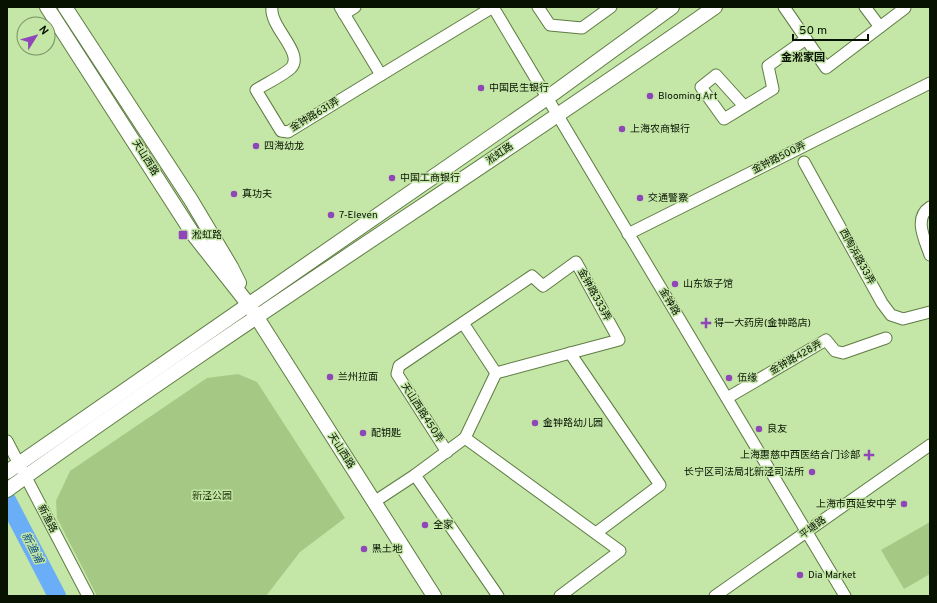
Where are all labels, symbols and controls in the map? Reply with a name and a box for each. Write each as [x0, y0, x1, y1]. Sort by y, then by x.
north arrow [16, 16, 56, 56]
scale bar [793, 16, 868, 42]
text: N [35, 23, 51, 38]
text: 50 m [799, 23, 827, 39]
district label: 金淞家园 [781, 51, 825, 65]
place label: 中国民生银行 [489, 82, 549, 95]
marker: 中国民生银行 [476, 83, 486, 93]
place label: Blooming Art [658, 90, 718, 103]
marker: Blooming Art [645, 91, 655, 101]
street label: 金钟路631弄 [288, 95, 342, 135]
place label: 上海农商银行 [630, 123, 690, 136]
marker: 上海农商银行 [617, 124, 627, 134]
street label: 天山西路 [129, 138, 161, 178]
street label: 金钟路500弄 [750, 139, 808, 177]
place label: 四海幼龙 [264, 140, 304, 153]
street label: 淞虹路 [484, 140, 516, 168]
marker: 四海幼龙 [251, 141, 261, 151]
place label: 中国工商银行 [400, 172, 460, 185]
marker: 中国工商银行 [387, 173, 397, 183]
place label: 真功夫 [242, 188, 272, 201]
marker: 真功夫 [229, 189, 239, 199]
place label: 交通警察 [648, 192, 688, 205]
marker: 交通警察 [635, 193, 645, 203]
place label: 7-Eleven [339, 209, 378, 222]
marker: 7-Eleven [326, 210, 336, 220]
street label: 西陶浜路33弄 [836, 227, 878, 287]
marker: 淞虹路 [177, 229, 189, 241]
place label: 淞虹路 [192, 229, 222, 242]
street label: 金钟路333弄 [574, 266, 614, 324]
place label: 山东饭子馆 [683, 278, 733, 291]
marker: 山东饭子馆 [670, 279, 680, 289]
street label: 金钟路 [656, 286, 682, 318]
place label: 得一大药房(金钟路店) [714, 317, 811, 330]
marker: 得一大药房(金钟路店) [701, 318, 711, 328]
street label: 金钟路428弄 [767, 338, 825, 378]
place label: 兰州拉面 [338, 371, 378, 384]
marker: 兰州拉面 [325, 372, 335, 382]
place label: 伍缘 [737, 372, 757, 385]
marker: 伍缘 [724, 373, 734, 383]
street label: 天山西路450弄 [398, 381, 446, 445]
place label: 金钟路幼儿园 [543, 417, 603, 430]
marker: 金钟路幼儿园 [530, 418, 540, 428]
place label: 良友 [767, 423, 787, 436]
marker: 良友 [754, 424, 764, 434]
place label: 配钥匙 [371, 427, 401, 440]
marker: 配钥匙 [358, 428, 368, 438]
street label: 天山西路 [325, 431, 357, 471]
place label: 上海惠慈中西医结合门诊部 [740, 449, 860, 462]
marker: 上海惠慈中西医结合门诊部 [863, 449, 875, 461]
place label: 长宁区司法局北新泾司法所 [684, 466, 804, 479]
marker: 长宁区司法局北新泾司法所 [807, 467, 817, 477]
park label: 新泾公园 [192, 490, 232, 503]
place label: 上海市西延安中学 [816, 498, 896, 511]
marker: 上海市西延安中学 [899, 499, 909, 509]
street label: 新渔路 [34, 503, 60, 535]
street label: 平塘路 [797, 514, 829, 542]
place label: 全家 [433, 519, 454, 532]
marker: 全家 [420, 520, 430, 530]
water label: 新渔浦 [18, 530, 47, 568]
place label: 黑土地 [372, 543, 403, 556]
marker: 黑土地 [359, 544, 369, 554]
place label: Dia Market [808, 569, 856, 582]
marker: Dia Market [795, 570, 805, 580]

